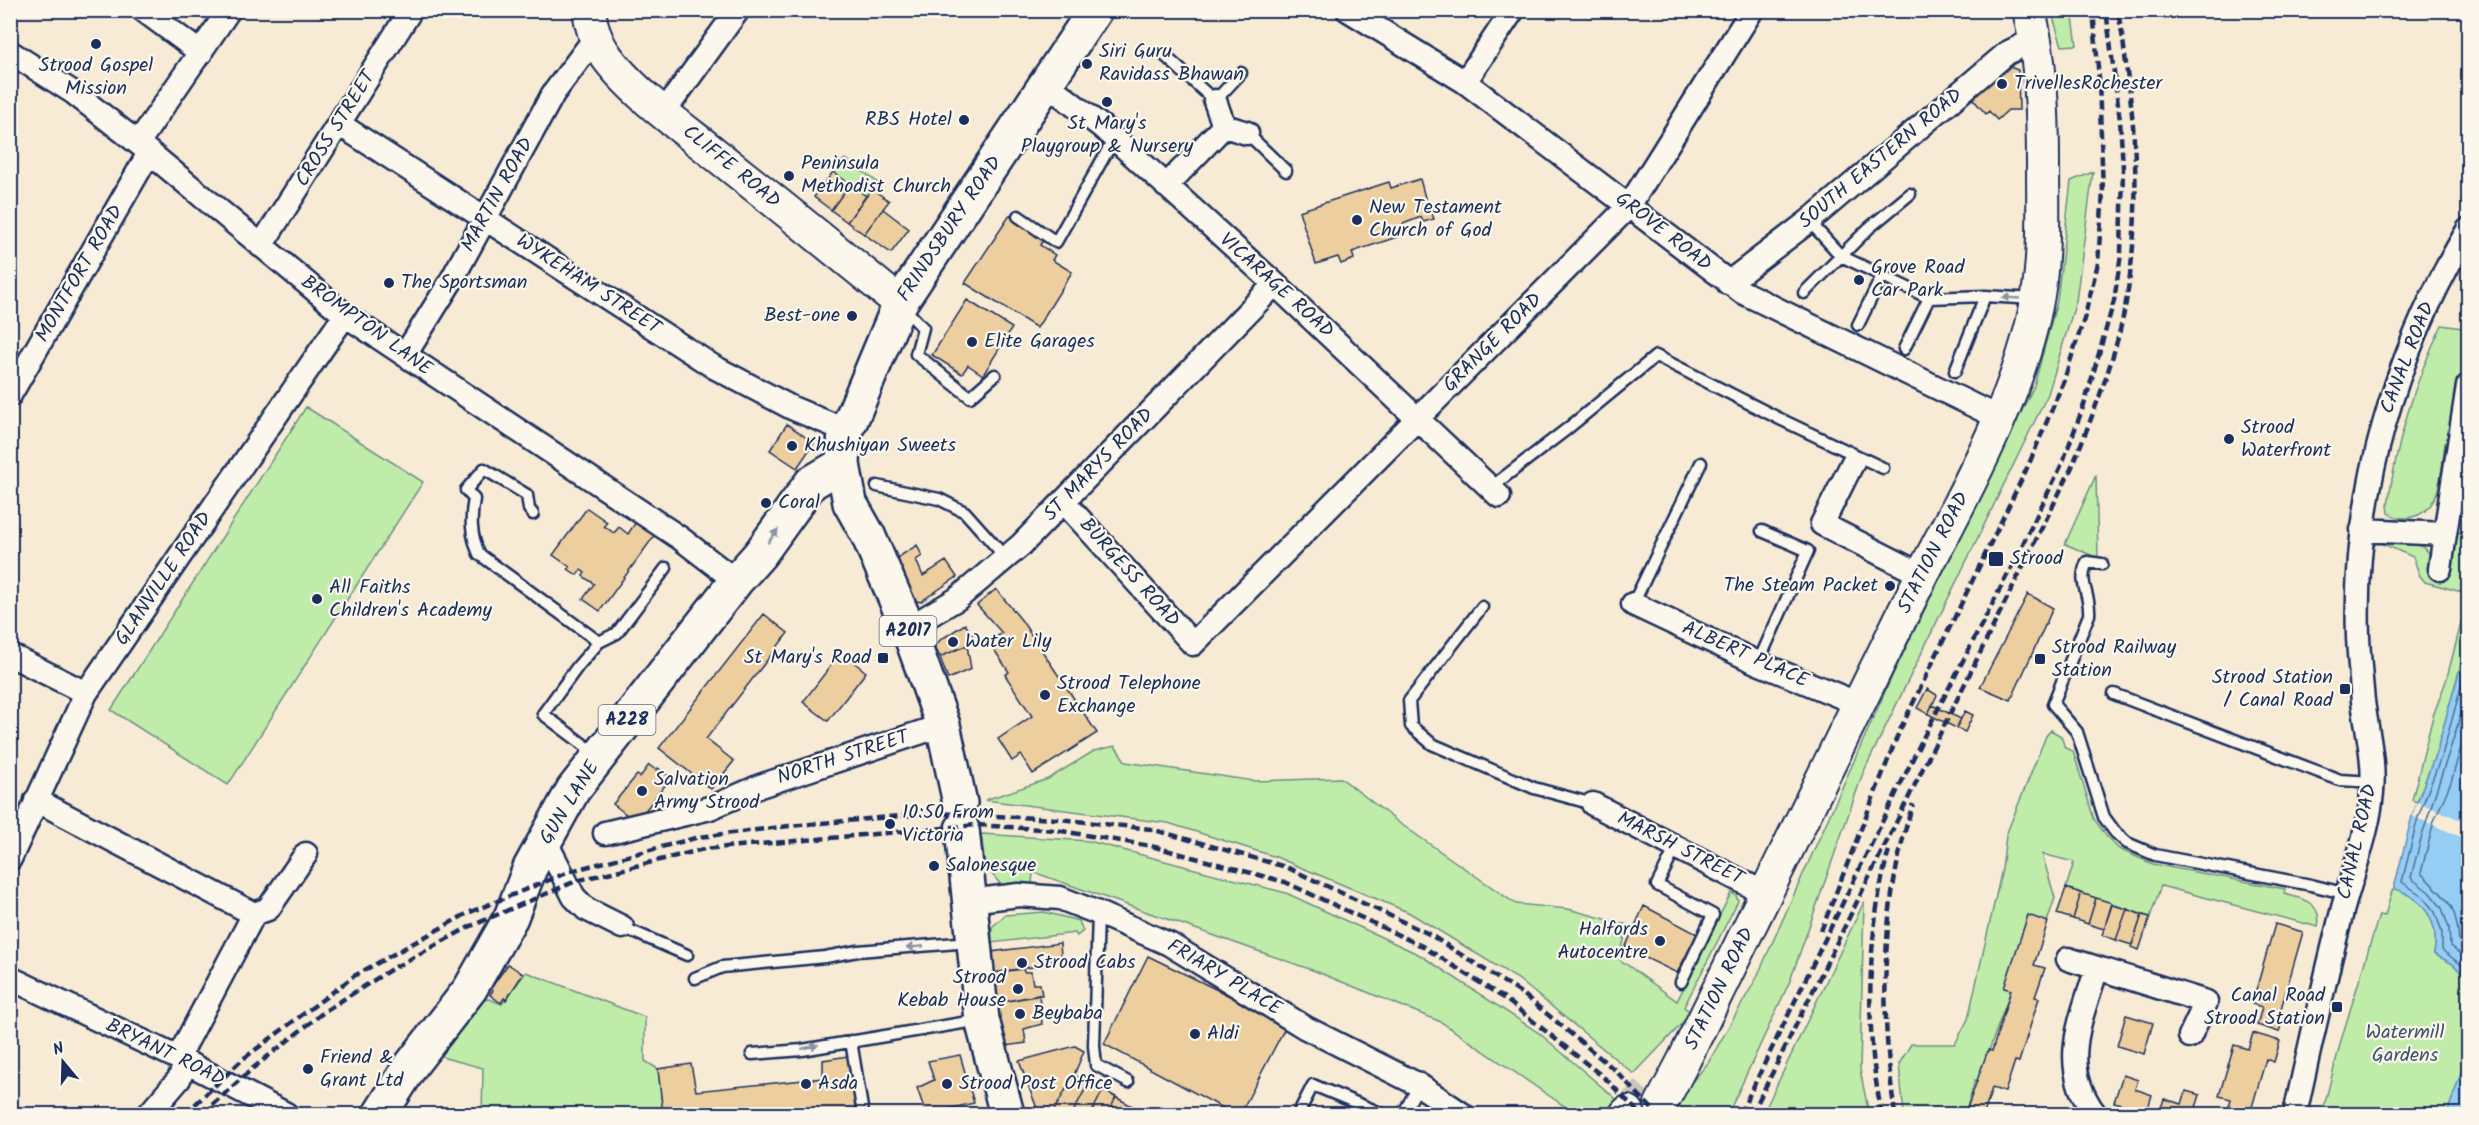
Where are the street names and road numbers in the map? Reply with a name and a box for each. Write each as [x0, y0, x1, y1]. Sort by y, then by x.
street label: CROSS STREET [287, 62, 386, 194]
street label: SOUTH EASTERN ROAD [1792, 80, 1970, 237]
street label: CLIFFE ROAD [675, 117, 787, 217]
street label: MARTIN ROAD [453, 132, 543, 258]
street label: FRINDSBURY ROAD [889, 149, 1011, 309]
street label: GROVE ROAD [1608, 184, 1718, 280]
street label: MONTFORT ROAD [28, 199, 133, 349]
street label: VICARAGE ROAD [1211, 225, 1341, 347]
street label: WYKEHAM STREET [509, 226, 669, 345]
street label: BROMPTON LANE [293, 267, 440, 386]
street label: GRANGE ROAD [1436, 285, 1551, 400]
street label: CANAL ROAD [2372, 297, 2444, 419]
street label: ST MARYS ROAD [1036, 401, 1162, 529]
street label: STATION ROAD [1890, 486, 1979, 620]
street label: GLANVILLE ROAD [107, 505, 221, 653]
street label: BURGESS ROAD [1071, 511, 1187, 635]
street label: ALBERT PLACE [1677, 613, 1815, 698]
road number: A2017 [880, 616, 936, 646]
road number: A228 [598, 705, 656, 735]
street label: NORTH STREET [773, 721, 915, 794]
street label: GUN LANE [532, 754, 609, 851]
street label: CANAL ROAD [2329, 781, 2387, 903]
street label: MARSH STREET [1611, 803, 1751, 896]
street label: STATION ROAD [1676, 922, 1764, 1056]
street label: FRIARY PLACE [1160, 931, 1289, 1026]
street label: BRYANT ROAD [100, 1010, 230, 1096]

